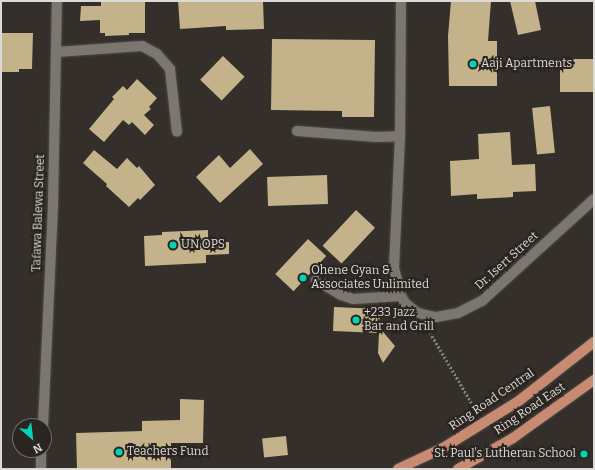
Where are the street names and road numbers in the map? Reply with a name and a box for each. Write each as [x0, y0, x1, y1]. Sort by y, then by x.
street label: Tafawa Balewa Street [30, 154, 48, 272]
street label: Dr. Isert Street [472, 229, 542, 293]
street label: Ring Road Central [447, 366, 537, 434]
street label: Ring Road East [492, 380, 568, 438]

